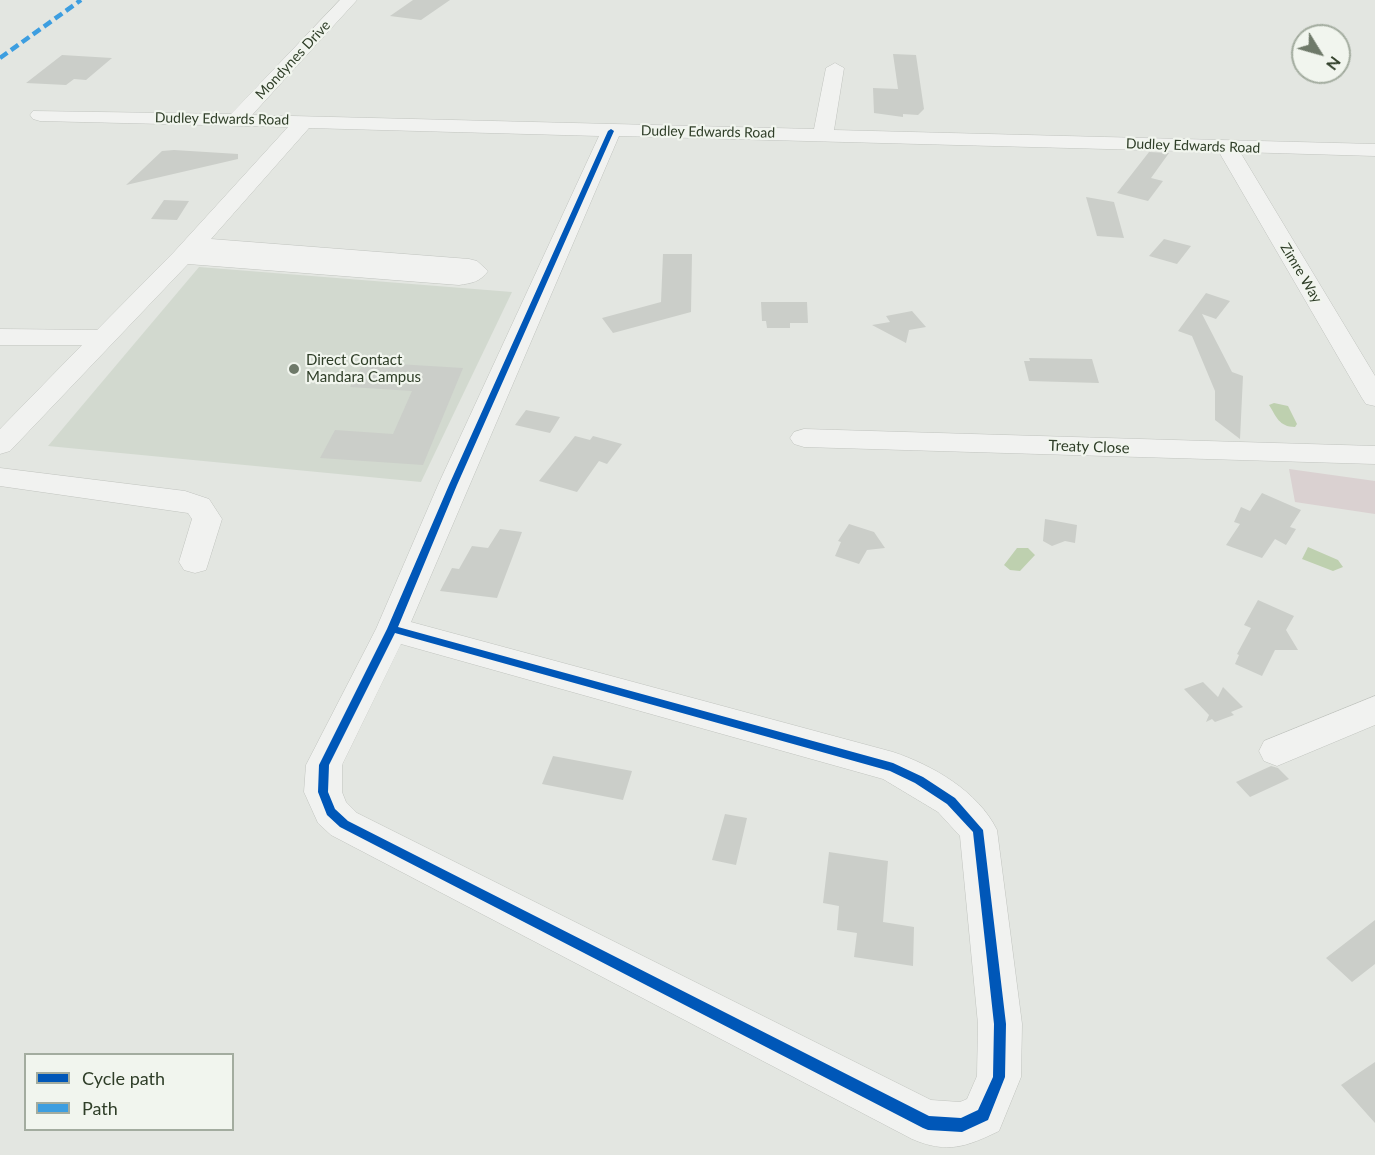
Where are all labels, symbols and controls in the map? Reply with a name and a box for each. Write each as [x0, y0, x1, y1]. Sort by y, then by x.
street label: Mondynes Drive [252, 17, 334, 103]
north arrow [1291, 24, 1351, 84]
text: N [1323, 53, 1345, 75]
street label: Dudley Edwards Road [155, 109, 289, 129]
street label: Dudley Edwards Road [641, 122, 775, 142]
street label: Dudley Edwards Road [1126, 135, 1260, 157]
street label: Zimre Way [1277, 240, 1325, 306]
place label: Direct Contact Mandara Campus [306, 351, 421, 386]
marker: Direct Contact Mandara Campus [287, 362, 301, 376]
street label: Treaty Close [1048, 437, 1130, 457]
legend [24, 1053, 234, 1131]
text: Cycle path [82, 1067, 165, 1089]
text: Path [82, 1097, 118, 1119]

